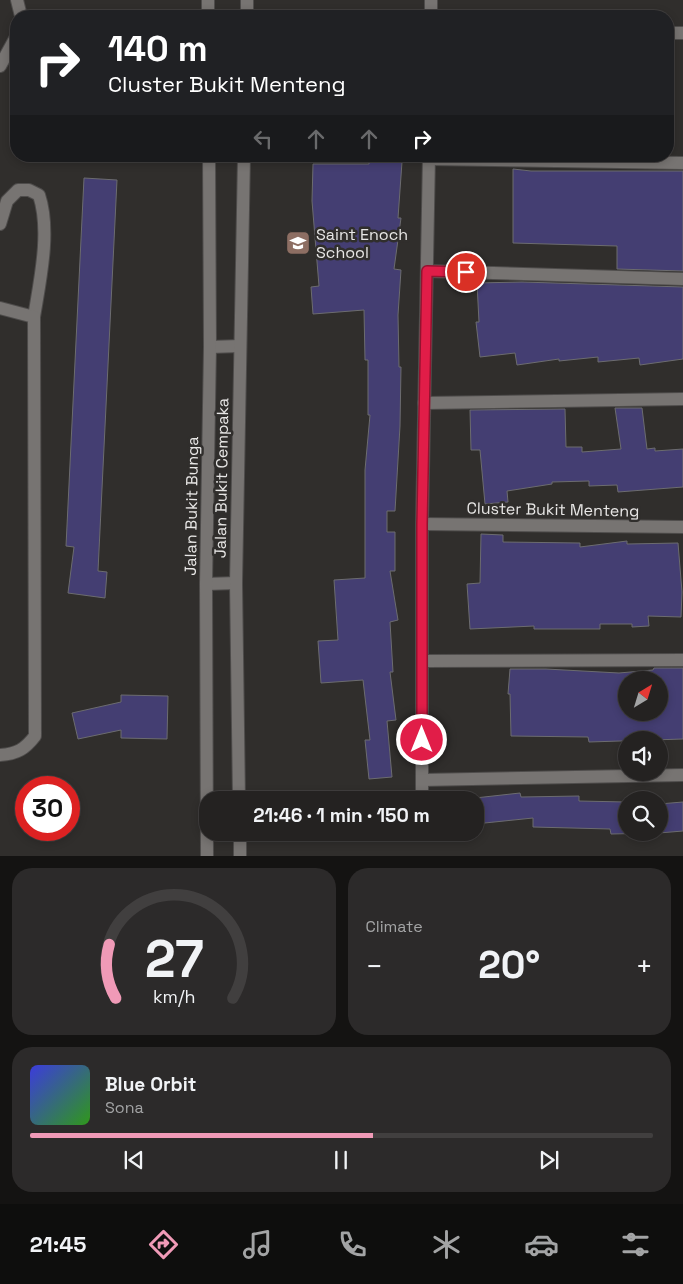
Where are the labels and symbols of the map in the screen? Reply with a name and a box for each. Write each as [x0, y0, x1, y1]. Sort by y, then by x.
place label: Saint Enoch School [316, 224, 408, 263]
school or university icon: Saint Enoch School [285, 230, 311, 256]
pin [445, 251, 487, 293]
street label: Jalan Bukit Cempaka [210, 398, 233, 558]
street label: Jalan Bukit Bunga [180, 436, 203, 576]
street label: Cluster Bukit Menteng [466, 497, 640, 522]
north arrow [618, 671, 668, 721]
position arrow [395, 713, 447, 765]
speed limit sign: 30 [15, 776, 80, 841]

